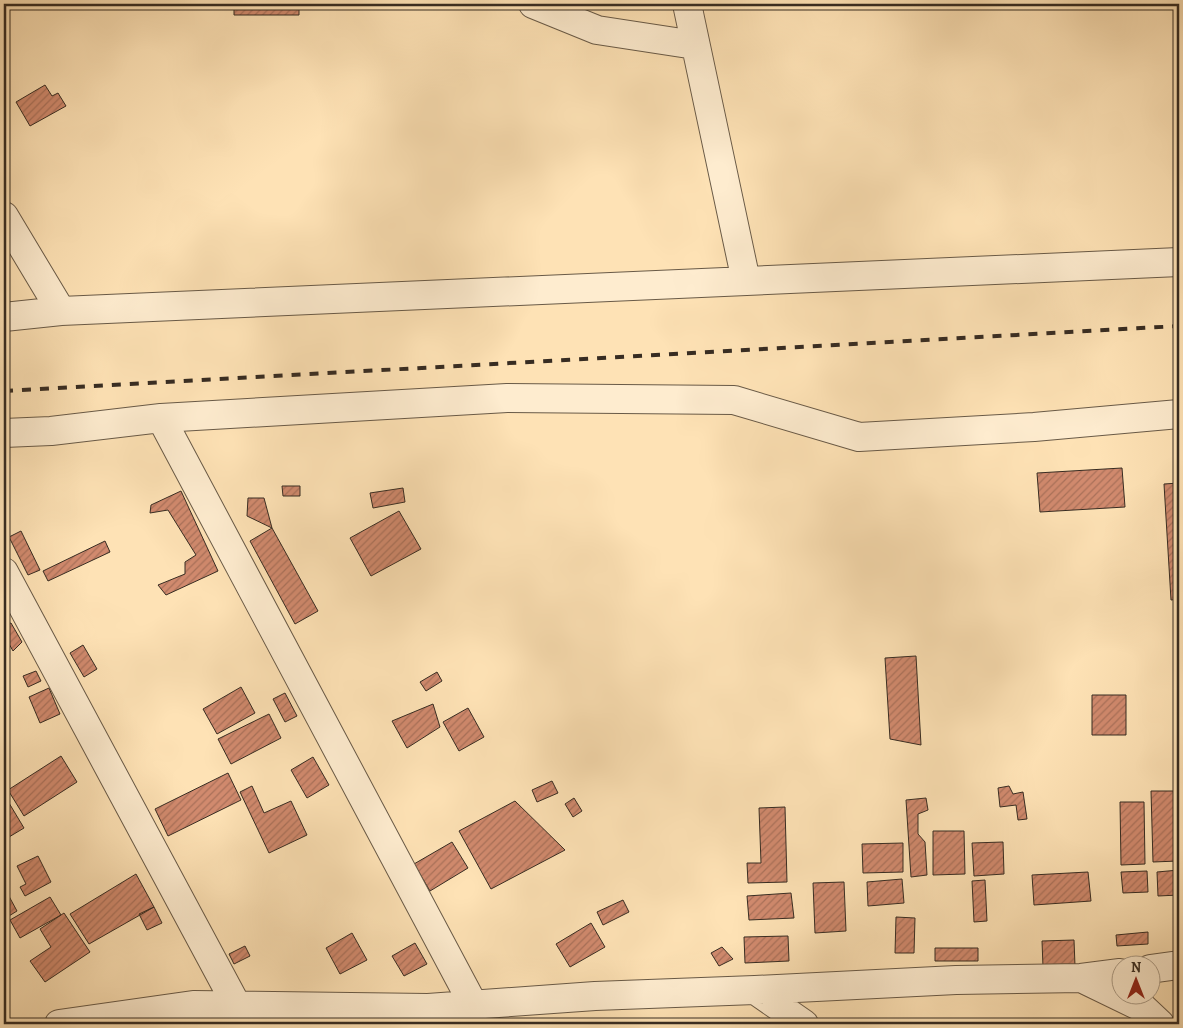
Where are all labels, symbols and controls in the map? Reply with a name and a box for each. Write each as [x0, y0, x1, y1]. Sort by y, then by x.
north arrow [1110, 956, 1160, 1006]
text: N [1131, 958, 1141, 977]

